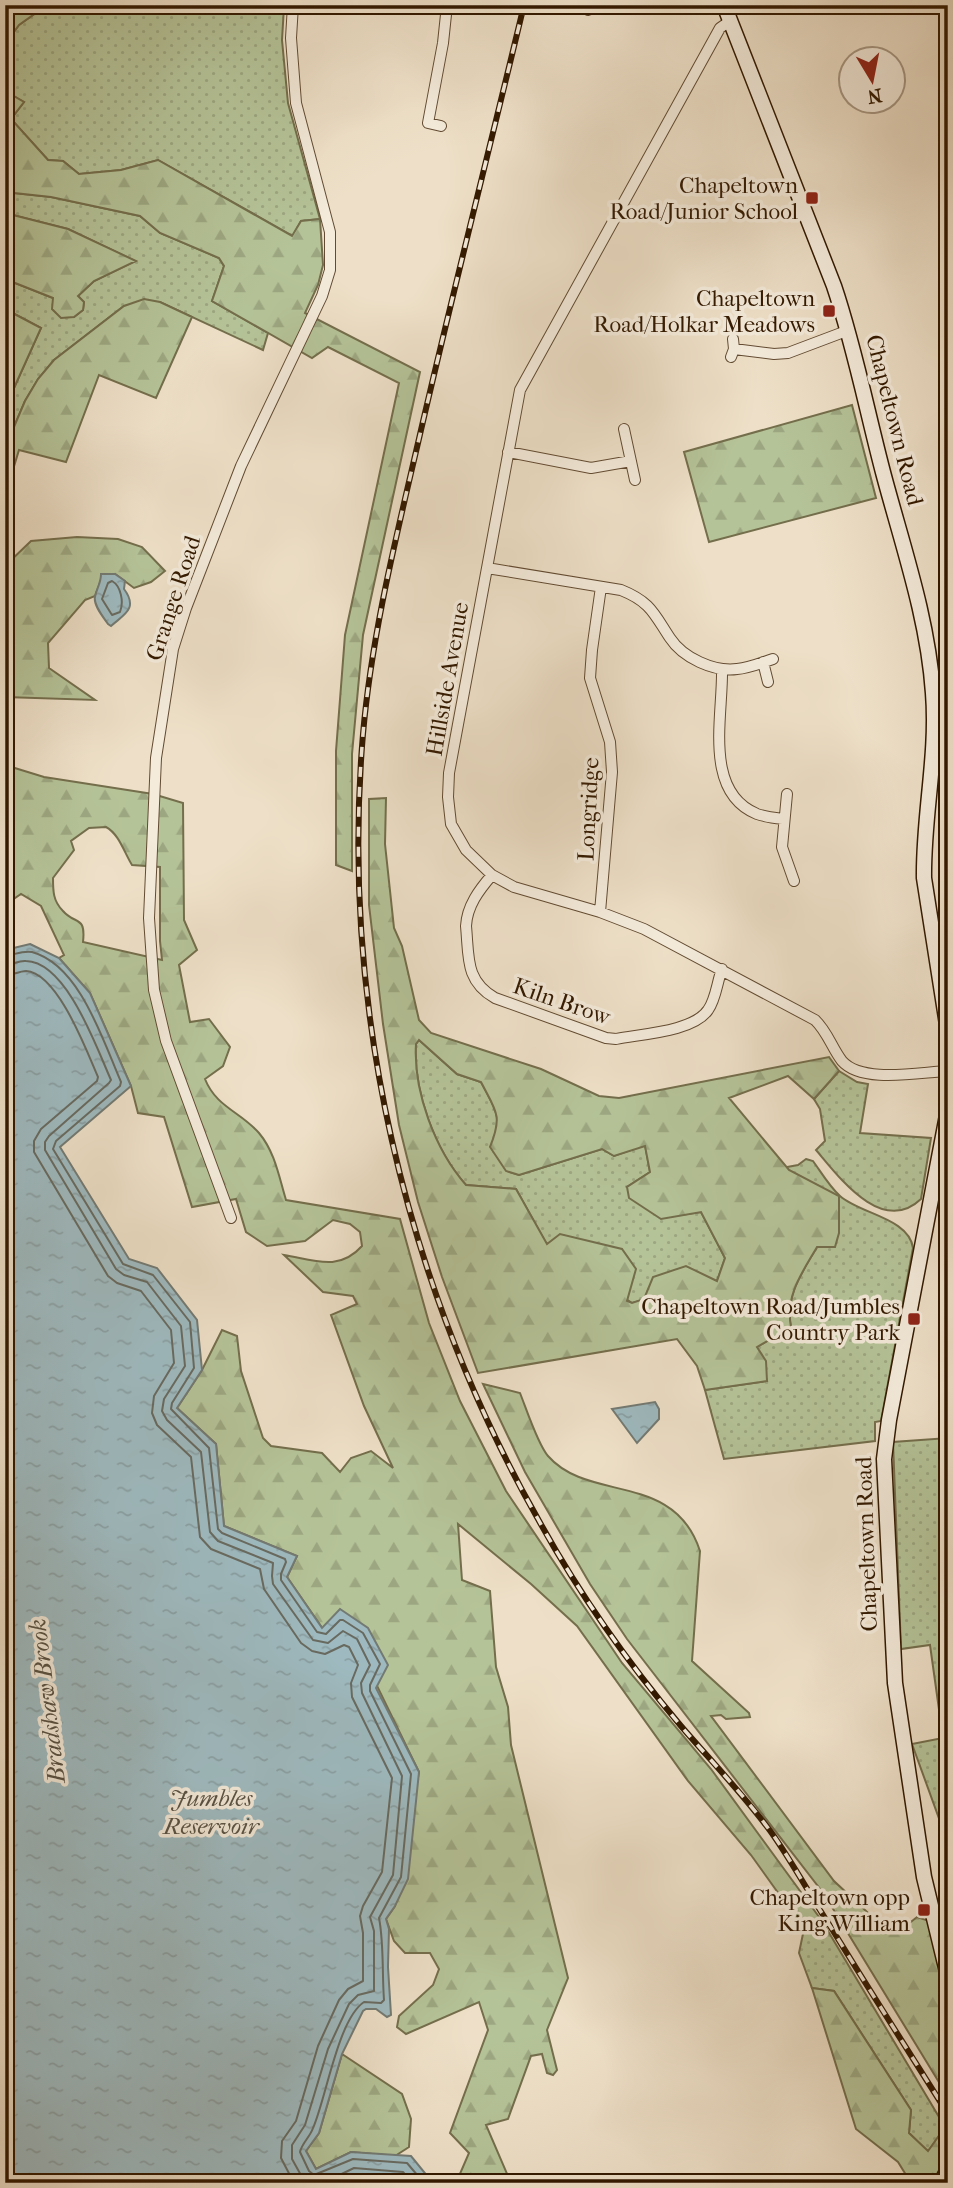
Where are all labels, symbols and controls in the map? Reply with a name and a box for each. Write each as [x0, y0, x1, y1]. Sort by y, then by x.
north arrow [838, 46, 908, 116]
text: N [865, 84, 884, 108]
place label: Chapeltown Road/Junior School [609, 172, 799, 225]
marker: Chapeltown Road/Junior School [804, 190, 820, 206]
place label: Chapeltown Road/Holkar Meadows [593, 285, 816, 338]
marker: Chapeltown Road/Holkar Meadows [821, 303, 837, 319]
street label: Chapeltown Road [860, 332, 929, 509]
street label: Grange Road [141, 532, 207, 664]
street label: Hillside Avenue [421, 600, 474, 758]
street label: Longridge [572, 756, 605, 862]
street label: Kiln Brow [510, 972, 615, 1031]
place label: Chapeltown Road/Jumbles Country Park [641, 1293, 901, 1346]
marker: Chapeltown Road/Jumbles Country Park [906, 1311, 922, 1327]
street label: Chapeltown Road [850, 1456, 883, 1632]
water label: Bradshaw Brook [23, 1617, 71, 1787]
water label: Jumbles Reservoir [161, 1784, 261, 1840]
place label: Chapeltown opp King William [750, 1884, 910, 1937]
marker: Chapeltown opp King William [916, 1902, 932, 1918]

